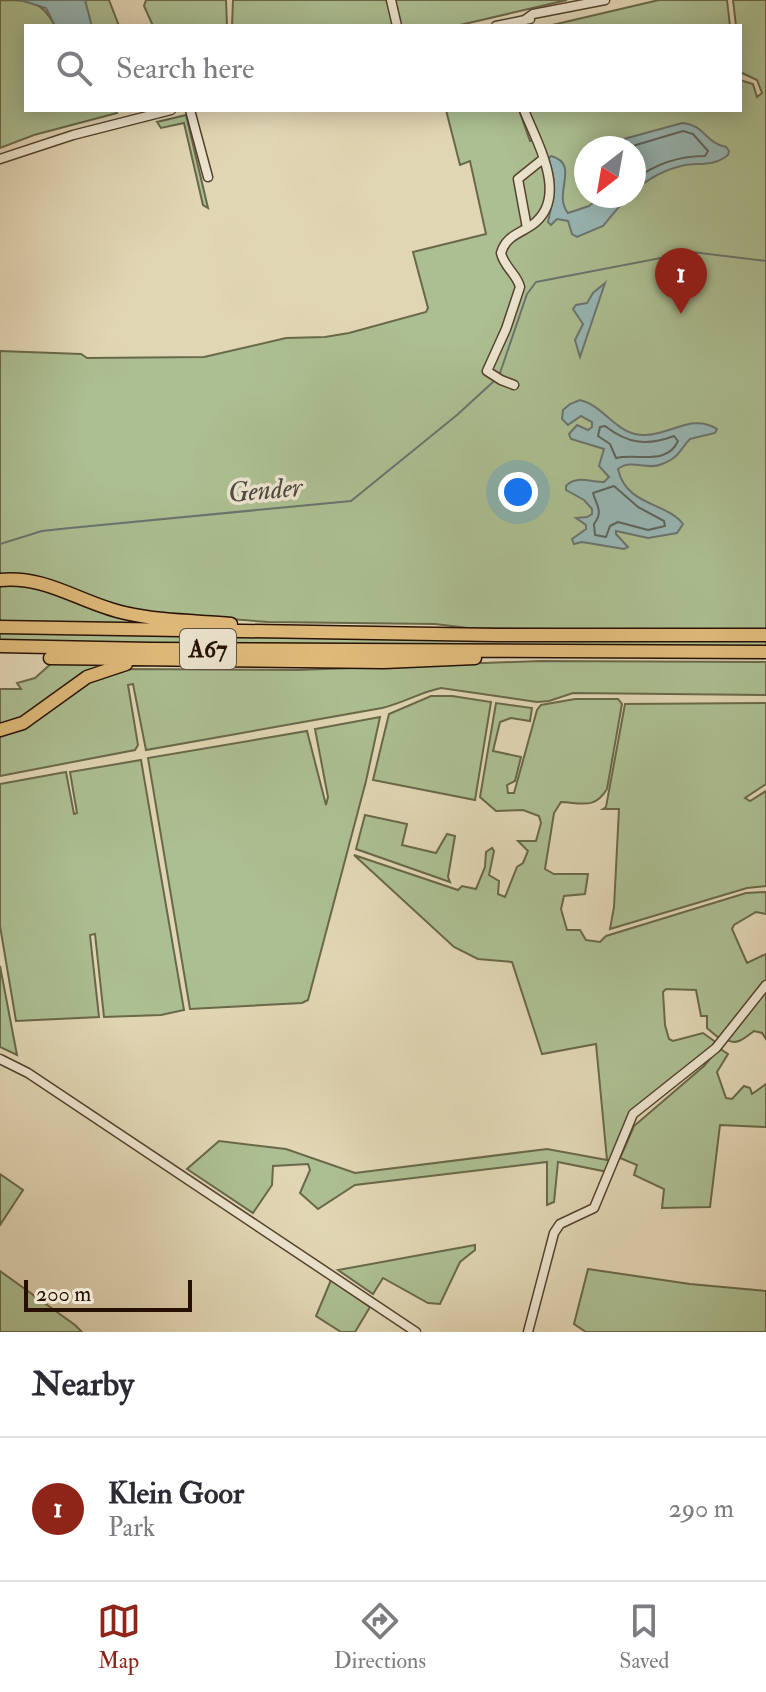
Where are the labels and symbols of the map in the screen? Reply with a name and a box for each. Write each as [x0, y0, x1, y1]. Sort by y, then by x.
north arrow [574, 136, 646, 208]
pin: 1 [655, 248, 707, 314]
water label: Gender [227, 470, 305, 511]
your location [498, 472, 538, 512]
road number: A67 [180, 629, 236, 669]
scale bar [24, 1276, 192, 1312]

